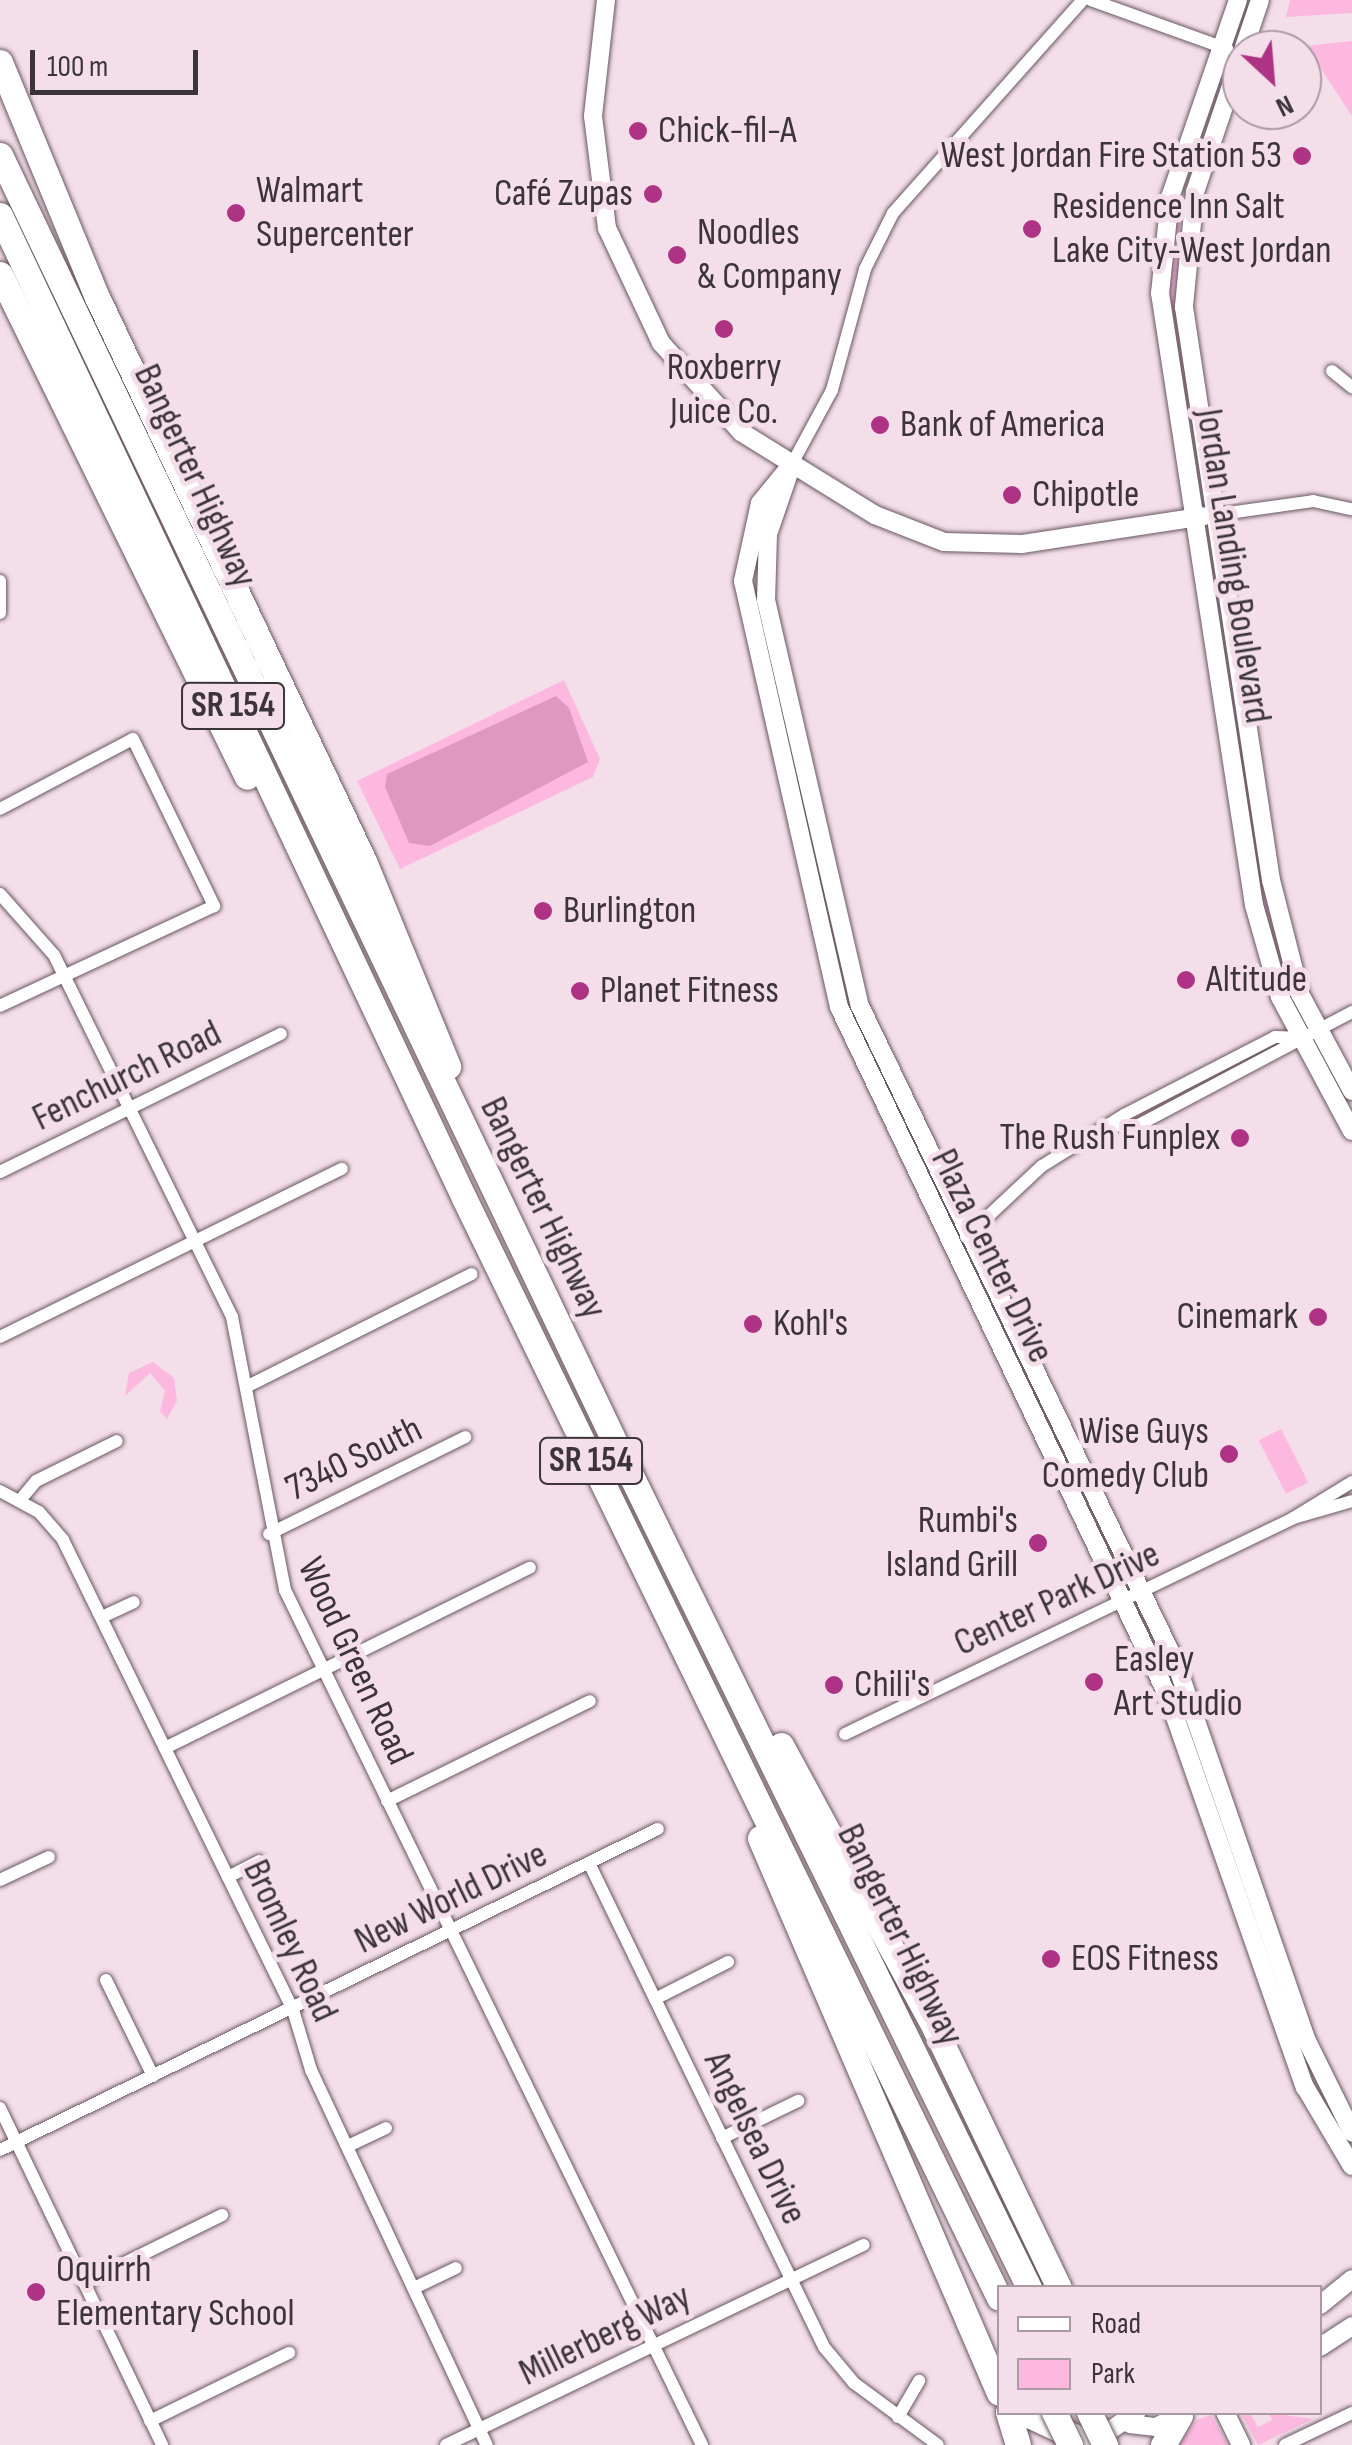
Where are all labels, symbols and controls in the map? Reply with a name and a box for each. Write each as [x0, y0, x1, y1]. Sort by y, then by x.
scale bar [35, 30, 202, 92]
north arrow [1222, 30, 1322, 130]
text: 100 m [47, 49, 108, 85]
text: N [1271, 88, 1298, 124]
place label: Chick-fil-A [658, 108, 797, 154]
marker: Chick-fil-A [627, 120, 649, 142]
place label: West Jordan Fire Station 53 [941, 133, 1282, 179]
marker: West Jordan Fire Station 53 [1291, 145, 1313, 167]
place label: Walmart Supercenter [256, 168, 414, 258]
place label: Café Zupas [494, 171, 633, 217]
marker: Café Zupas [642, 183, 664, 205]
place label: Residence Inn Salt Lake City-West Jordan [1052, 184, 1332, 274]
marker: Walmart Supercenter [225, 202, 247, 224]
place label: Noodles & Company [697, 210, 842, 300]
marker: Residence Inn Salt Lake City-West Jordan [1021, 218, 1043, 240]
marker: Noodles & Company [666, 244, 688, 266]
marker: Roxberry Juice Co. [713, 318, 735, 340]
place label: Roxberry Juice Co. [667, 345, 781, 434]
street label: Bangerter Highway [123, 357, 267, 595]
place label: Bank of America [900, 402, 1105, 448]
street label: Jordan Landing Boulevard [1186, 406, 1280, 726]
marker: Bank of America [869, 414, 891, 436]
place label: Chipotle [1032, 472, 1139, 518]
marker: Chipotle [1001, 484, 1023, 506]
road number: SR 154 [180, 676, 286, 736]
place label: Burlington [563, 888, 696, 934]
marker: Burlington [532, 900, 554, 922]
place label: Altitude [1206, 957, 1307, 1003]
place label: Planet Fitness [600, 968, 779, 1014]
marker: Altitude [1175, 969, 1197, 991]
marker: Planet Fitness [569, 980, 591, 1002]
street label: Fenchurch Road [25, 1011, 229, 1141]
street label: Bangerter Highway [470, 1090, 616, 1326]
place label: The Rush Funplex [999, 1115, 1220, 1161]
marker: The Rush Funplex [1229, 1127, 1251, 1149]
street label: Plaza Center Drive [921, 1142, 1063, 1370]
place label: Cinemark [1177, 1294, 1298, 1340]
place label: Kohl's [773, 1301, 848, 1347]
marker: Cinemark [1307, 1306, 1329, 1328]
marker: Kohl's [742, 1313, 764, 1335]
street label: 7340 South [278, 1407, 430, 1511]
place label: Wise Guys Comedy Club [1042, 1409, 1209, 1498]
road number: SR 154 [538, 1431, 644, 1491]
marker: Wise Guys Comedy Club [1218, 1443, 1240, 1465]
place label: Rumbi's Island Grill [886, 1498, 1018, 1588]
street label: Center Park Drive [947, 1532, 1167, 1666]
marker: Rumbi's Island Grill [1027, 1532, 1049, 1554]
street label: Wood Green Road [287, 1550, 423, 1772]
place label: Easley Art Studio [1114, 1637, 1242, 1726]
place label: Chili's [854, 1662, 930, 1708]
marker: Easley Art Studio [1083, 1671, 1105, 1693]
marker: Chili's [823, 1674, 845, 1696]
street label: Bangerter Highway [827, 1817, 973, 2053]
street label: New World Drive [348, 1832, 554, 1964]
street label: Bromley Road [233, 1853, 347, 2029]
place label: EOS Fitness [1071, 1936, 1219, 1982]
marker: EOS Fitness [1040, 1948, 1062, 1970]
street label: Angelsea Drive [694, 2044, 816, 2232]
place label: Oquirrh Elementary School [56, 2247, 294, 2336]
street label: Millerberg Way [512, 2274, 698, 2396]
marker: Oquirrh Elementary School [25, 2281, 47, 2303]
legend [997, 2285, 1322, 2415]
text: Road [1091, 2306, 1141, 2342]
text: Park [1091, 2356, 1135, 2392]

